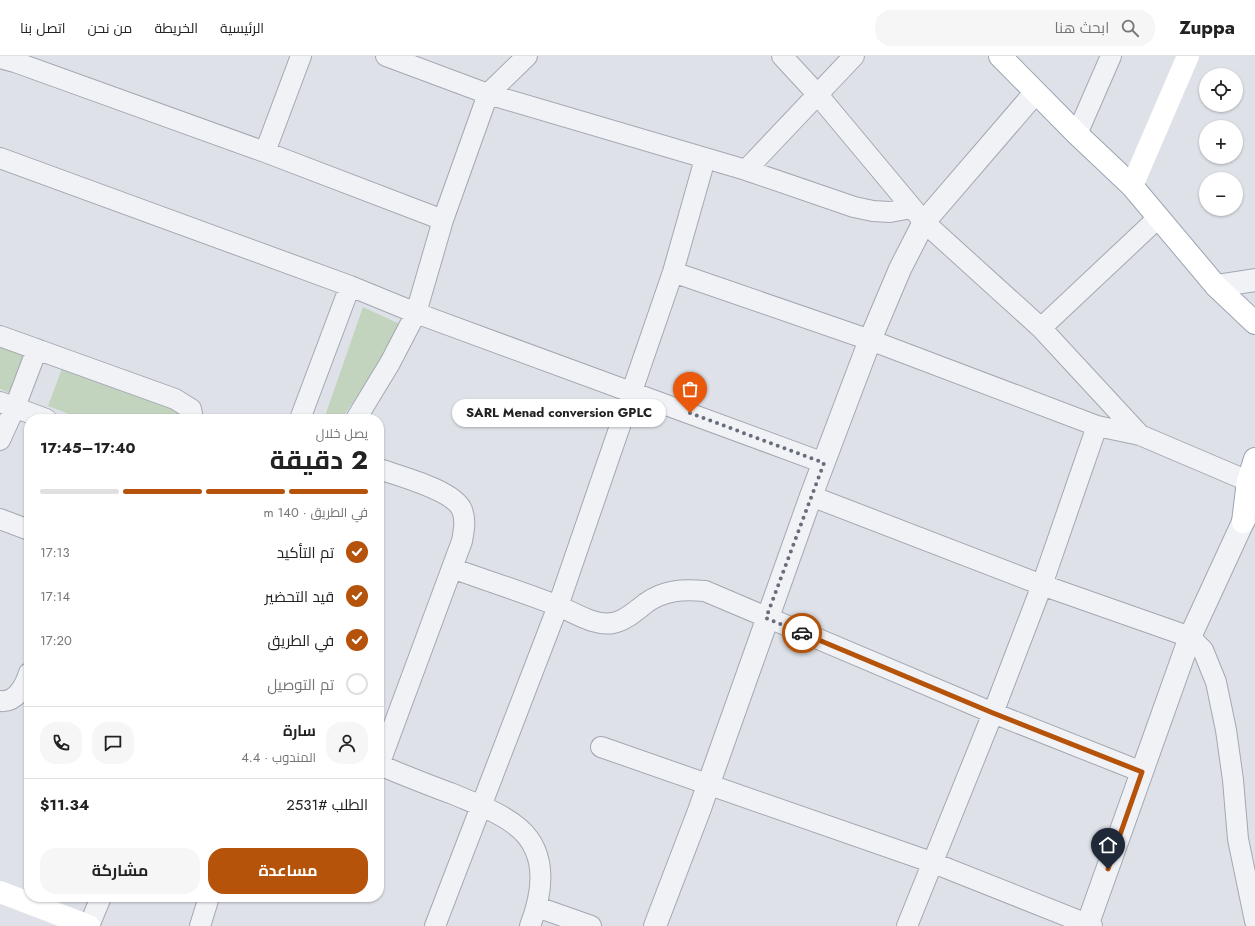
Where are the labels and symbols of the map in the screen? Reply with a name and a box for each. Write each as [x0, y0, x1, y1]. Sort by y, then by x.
pin [673, 372, 707, 413]
callout: SARL Menad conversion GPLC [452, 399, 666, 427]
courier [782, 613, 822, 653]
pin [1091, 828, 1125, 869]

